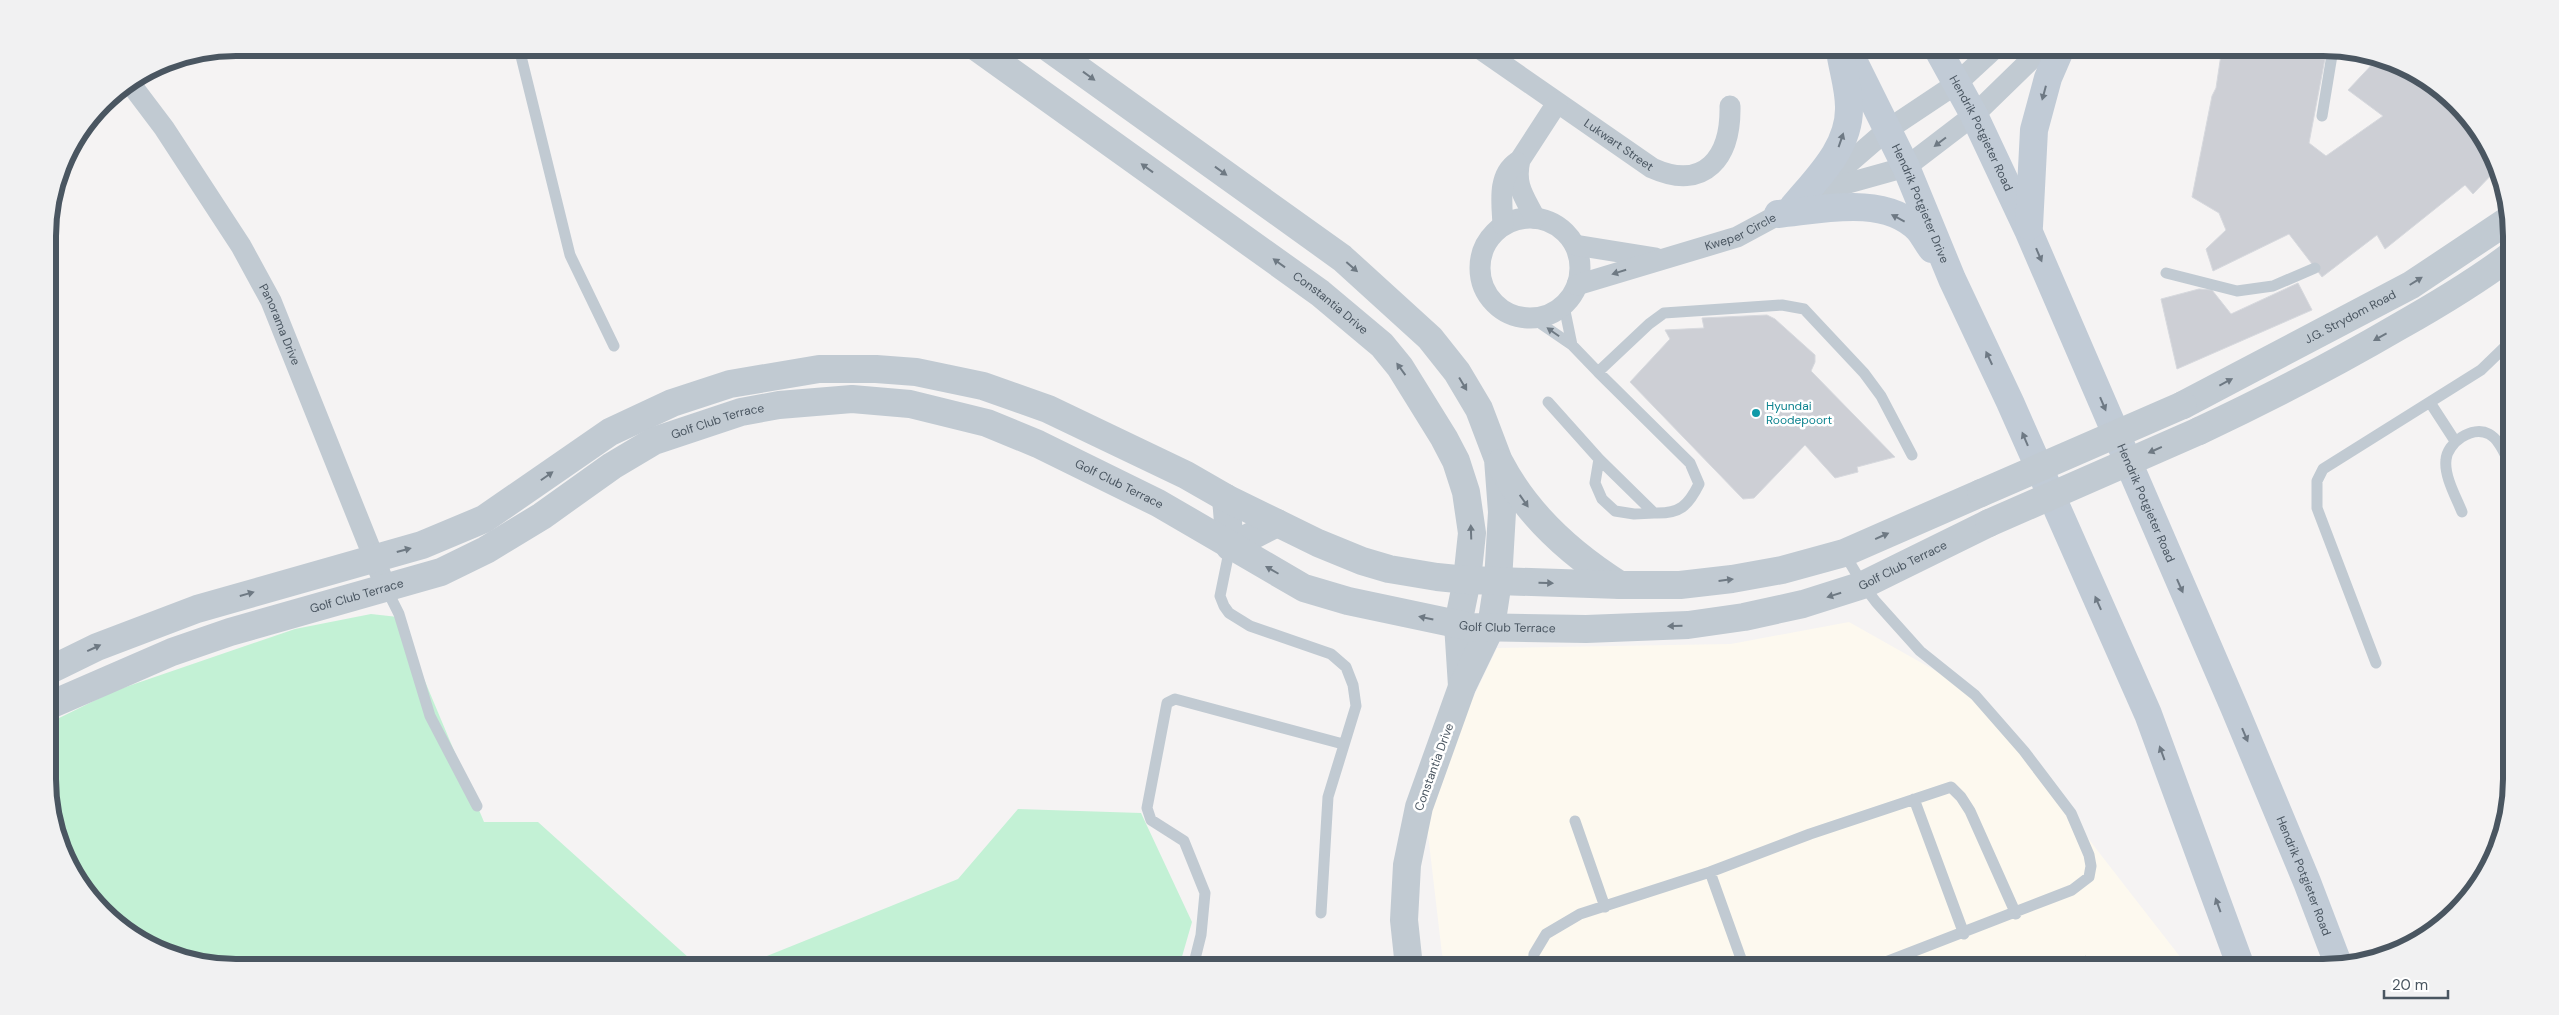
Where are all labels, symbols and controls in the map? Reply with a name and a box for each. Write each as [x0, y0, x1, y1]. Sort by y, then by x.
one-way arrow [1082, 71, 1096, 81]
street label: Hendrik Potgieter Road [1946, 72, 2017, 194]
one-way arrow [2040, 86, 2048, 101]
street label: Lukwart Street [1581, 115, 1657, 175]
one-way arrow [1838, 132, 1846, 147]
one-way arrow [1934, 136, 1947, 147]
street label: Hendrik Potgieter Drive [1888, 141, 1953, 266]
one-way arrow [1140, 163, 1154, 173]
one-way arrow [1214, 166, 1228, 176]
street label: Kweper Circle [1703, 209, 1779, 254]
one-way arrow [1891, 214, 1905, 222]
one-way arrow [2036, 247, 2044, 262]
one-way arrow [1272, 258, 1286, 268]
one-way arrow [1345, 261, 1358, 272]
street label: Constantia Drive [1289, 268, 1372, 338]
one-way arrow [1612, 269, 1627, 277]
one-way arrow [2410, 277, 2423, 286]
street label: Panorama Drive [255, 281, 304, 368]
street label: J.G. Strydom Road [2302, 286, 2399, 348]
one-way arrow [1546, 327, 1559, 337]
one-way arrow [2373, 333, 2387, 342]
one-way arrow [1985, 351, 1993, 365]
one-way arrow [1396, 362, 1406, 376]
one-way arrow [1459, 377, 1468, 390]
one-way arrow [2219, 378, 2233, 386]
one-way arrow [2099, 397, 2107, 411]
place label: Hyundai Roodepoort [1766, 398, 1833, 428]
street label: Golf Club Terrace [669, 400, 766, 443]
marker: Hyundai Roodepoort [1750, 407, 1762, 419]
one-way arrow [2021, 432, 2029, 446]
street label: Hendrik Potgieter Road [2113, 441, 2179, 565]
one-way arrow [2148, 447, 2162, 455]
street label: Golf Club Terrace [1072, 455, 1167, 513]
one-way arrow [540, 471, 553, 481]
one-way arrow [1519, 494, 1529, 507]
one-way arrow [1466, 524, 1474, 540]
one-way arrow [1875, 532, 1889, 540]
street label: Golf Club Terrace [1856, 537, 1950, 594]
one-way arrow [396, 546, 411, 554]
one-way arrow [1265, 566, 1279, 574]
street label: Golf Club Terrace [308, 575, 405, 617]
one-way arrow [1718, 576, 1734, 584]
one-way arrow [1538, 579, 1554, 587]
one-way arrow [2177, 579, 2185, 593]
one-way arrow [240, 590, 255, 598]
one-way arrow [1827, 592, 1842, 600]
one-way arrow [2093, 596, 2101, 610]
one-way arrow [1418, 614, 1434, 622]
street label: Golf Club Terrace [1457, 617, 1556, 636]
one-way arrow [1667, 622, 1683, 630]
one-way arrow [87, 644, 101, 652]
street label: Constantia Drive [1411, 721, 1457, 813]
one-way arrow [2242, 728, 2250, 742]
one-way arrow [2158, 745, 2165, 760]
street label: Hendrik Potgieter Road [2272, 814, 2335, 938]
one-way arrow [2214, 897, 2222, 912]
scale bar [2384, 968, 2448, 1000]
text: 20 m [2392, 975, 2428, 995]

